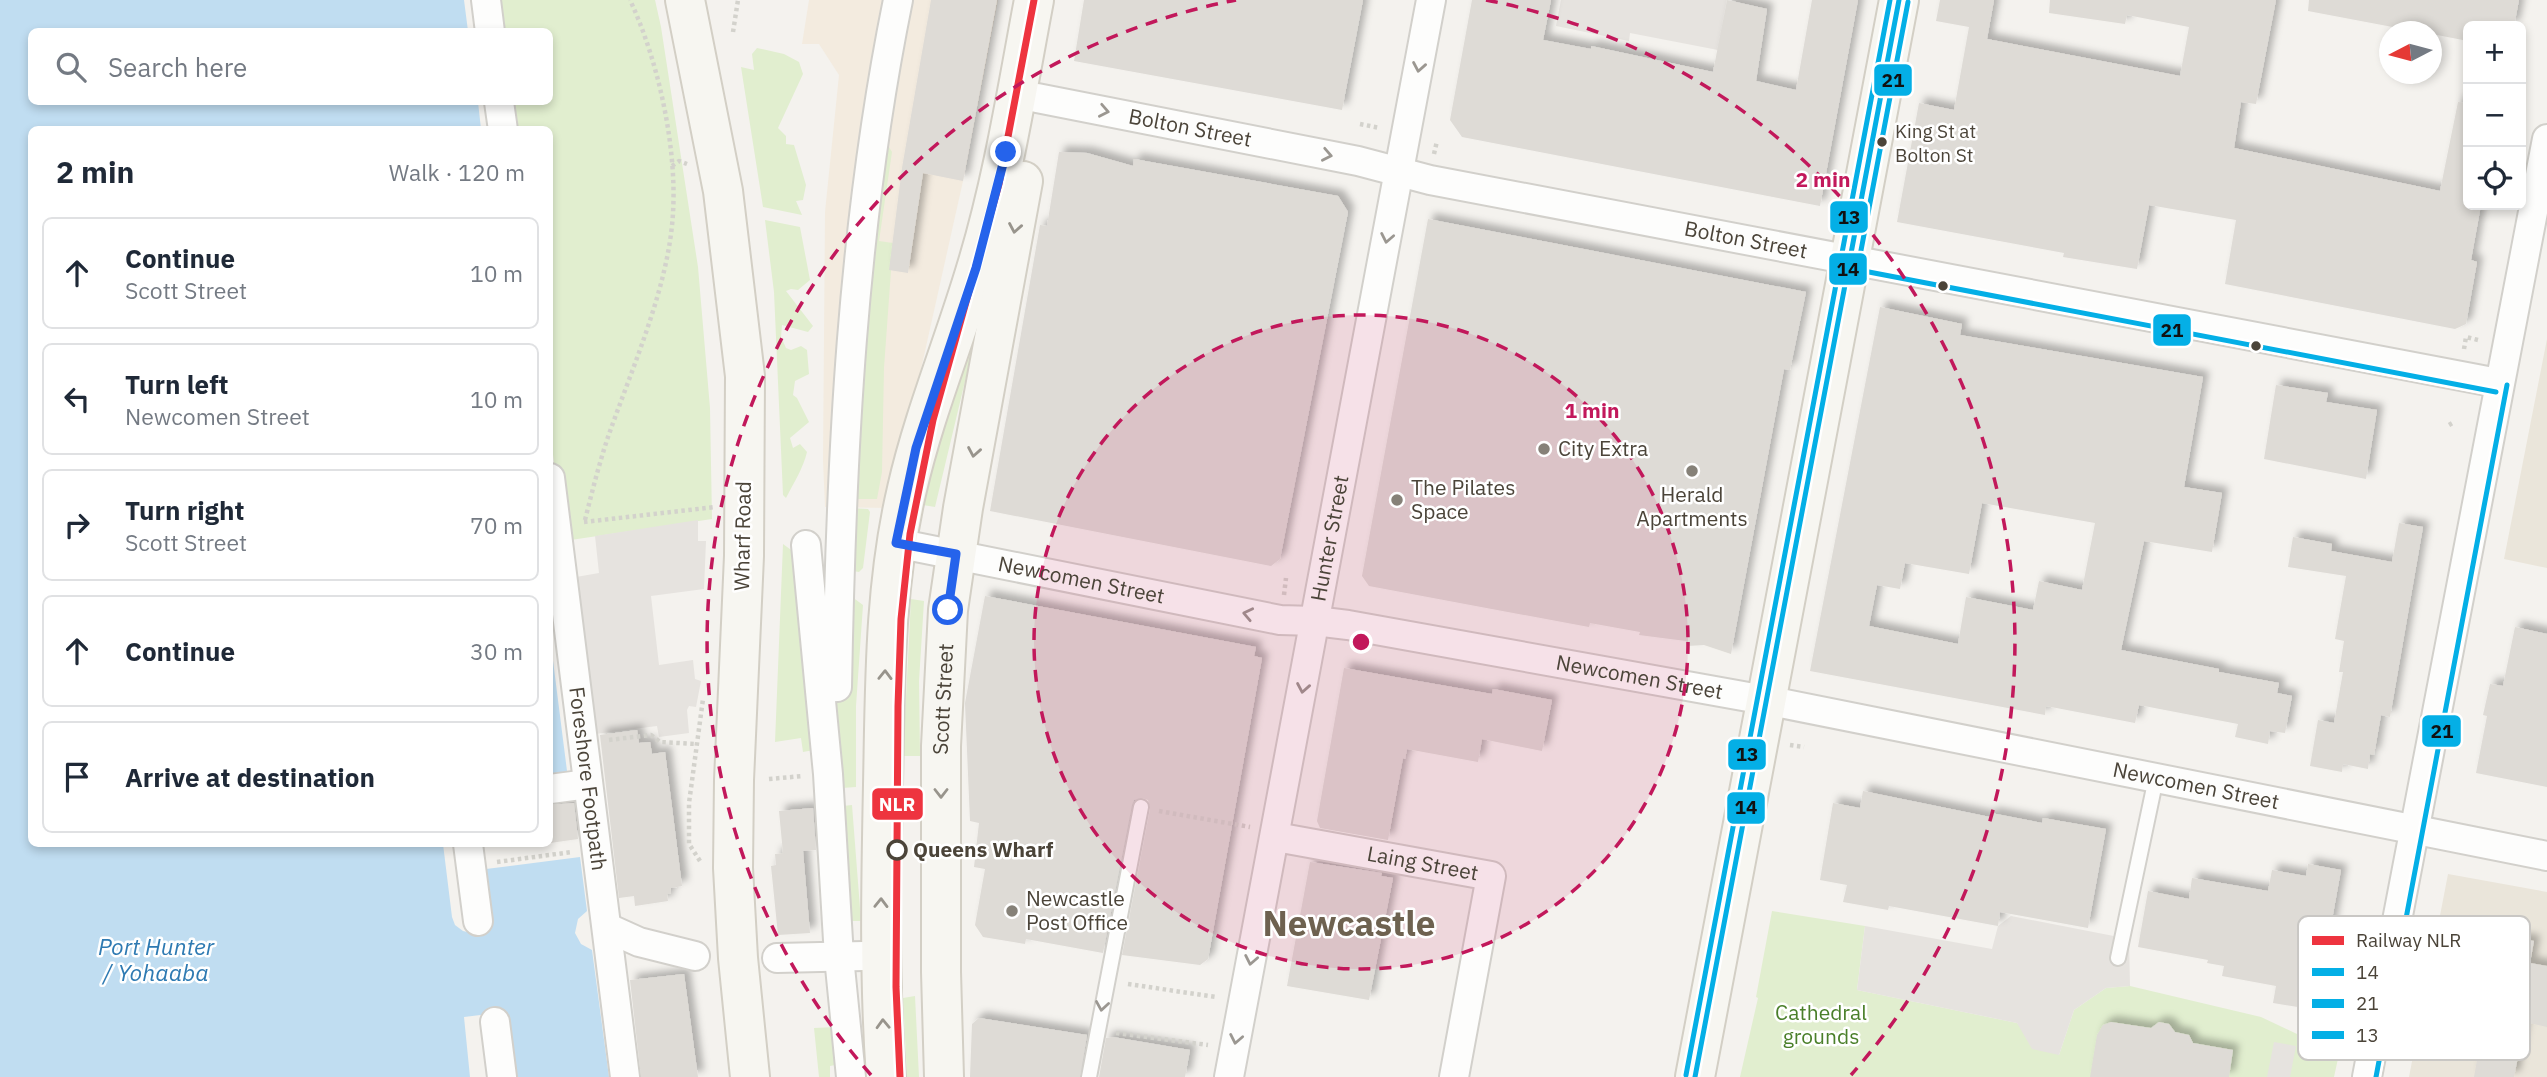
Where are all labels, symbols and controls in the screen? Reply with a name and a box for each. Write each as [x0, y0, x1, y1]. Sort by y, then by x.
north arrow [2379, 21, 2442, 84]
map controls [2463, 21, 2526, 210]
button: + [2463, 21, 2526, 84]
search box [28, 28, 553, 105]
icon: search [52, 48, 90, 86]
text: Search here [108, 50, 247, 84]
one-way arrow [1412, 61, 1427, 73]
line badge: 21 [1873, 63, 1913, 97]
text: 21 [1882, 68, 1905, 92]
button: − [2463, 84, 2526, 147]
street label: Bolton Street [1126, 101, 1254, 153]
one-way arrow [1098, 103, 1110, 118]
place label: King St at Bolton St [1895, 119, 1976, 167]
marker: King St at Bolton St [1875, 135, 1889, 149]
route end [990, 136, 1021, 167]
one-way arrow [1321, 147, 1333, 162]
button: locate [2463, 147, 2526, 210]
text: 2 min [56, 152, 134, 191]
text: Walk · 120 m [389, 157, 525, 187]
text: 2 min [1796, 165, 1850, 193]
line badge: 13 [1829, 200, 1869, 234]
text: 13 [1838, 205, 1860, 229]
street label: Bolton Street [1682, 214, 1810, 264]
one-way arrow [1008, 222, 1023, 234]
one-way arrow [1381, 232, 1396, 244]
text: Continue [125, 241, 235, 275]
line badge: 14 [1828, 252, 1868, 286]
icon: ahead [58, 254, 96, 292]
text: 14 [1837, 257, 1859, 281]
text: 10 m [470, 258, 523, 288]
text: Scott Street [125, 275, 247, 305]
unlabelled marker [1936, 279, 1950, 293]
line badge: 21 [2152, 313, 2192, 347]
text: 21 [2161, 318, 2184, 342]
unlabelled marker [2249, 339, 2263, 353]
text: Turn left [125, 367, 228, 401]
icon: left [58, 380, 96, 418]
text: 10 m [470, 384, 523, 414]
text: 1 min [1565, 396, 1619, 424]
text: Newcomen Street [125, 401, 310, 431]
place label: City Extra [1558, 434, 1648, 462]
marker: City Extra [1536, 441, 1552, 457]
one-way arrow [967, 446, 982, 458]
marker: Herald Apartments [1684, 463, 1700, 479]
street label: Hunter Street [1303, 473, 1355, 604]
place label: The Pilates Space [1411, 473, 1515, 525]
place label: Herald Apartments [1636, 480, 1748, 532]
street label: Wharf Road [727, 481, 757, 591]
marker: The Pilates Space [1389, 492, 1405, 508]
text: Turn right [125, 493, 244, 527]
icon: right [58, 506, 96, 544]
text: 70 m [470, 510, 523, 540]
text: Scott Street [125, 527, 247, 557]
street label: Newcomen Street [996, 549, 1167, 610]
route start [932, 594, 963, 625]
one-way arrow [1242, 607, 1254, 622]
centre of rings [1349, 630, 1373, 654]
icon: ahead [58, 632, 96, 670]
text: Continue [125, 634, 235, 668]
text: 30 m [470, 636, 523, 666]
street label: Scott Street [926, 643, 959, 755]
street label: Newcomen Street [1554, 648, 1725, 705]
one-way arrow [877, 669, 893, 680]
one-way arrow [1296, 682, 1311, 694]
street label: Foreshore Footpath [563, 685, 614, 872]
line badge: 21 [2421, 714, 2462, 748]
text: 21 [2431, 719, 2454, 743]
line badge: 13 [1727, 738, 1767, 771]
text: 13 [1736, 742, 1758, 766]
street label: Newcomen Street [2111, 755, 2282, 815]
icon: arrive [58, 758, 96, 796]
text: Arrive at destination [125, 760, 375, 794]
line badge: NLR [871, 787, 924, 821]
one-way arrow [933, 788, 949, 798]
line badge: 14 [1726, 791, 1766, 825]
text: NLR [879, 792, 915, 816]
text: 14 [1735, 795, 1757, 819]
place label: Queens Wharf [913, 835, 1054, 863]
street label: Laing Street [1365, 839, 1481, 886]
marker: Queens Wharf [887, 840, 907, 860]
place label: Newcastle Post Office [1026, 884, 1128, 936]
one-way arrow [873, 897, 889, 907]
district label: Newcastle [1263, 900, 1435, 946]
marker: Newcastle Post Office [1004, 903, 1020, 919]
legend [2298, 916, 2530, 1060]
text: Railway NLR [2356, 928, 2462, 952]
water label: Port Hunter / Yohaaba [98, 931, 215, 987]
one-way arrow [1245, 953, 1260, 965]
text: 14 [2356, 960, 2379, 984]
text: 21 [2356, 991, 2379, 1015]
park label: Cathedral grounds [1775, 998, 1867, 1050]
one-way arrow [1095, 1000, 1110, 1012]
one-way arrow [875, 1018, 890, 1029]
text: 13 [2356, 1023, 2379, 1047]
one-way arrow [1229, 1033, 1244, 1045]

